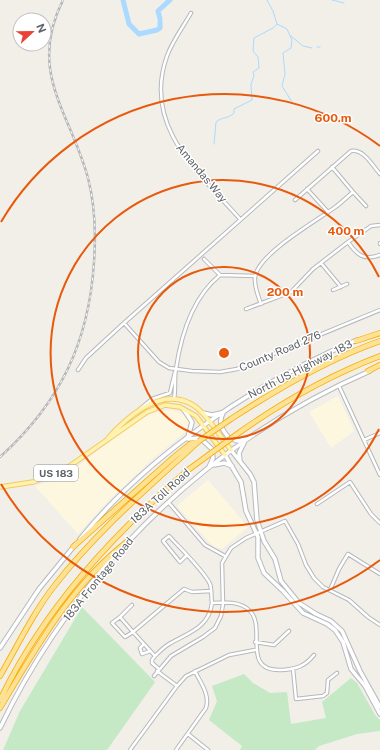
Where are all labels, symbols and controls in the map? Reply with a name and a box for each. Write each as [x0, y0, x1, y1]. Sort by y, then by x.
north arrow [12, 12, 52, 52]
text: N [34, 22, 48, 34]
text: 600 m [315, 111, 352, 125]
street label: Amandas Way [174, 142, 230, 205]
text: 400 m [328, 224, 365, 238]
text: 200 m [267, 285, 303, 299]
street label: County Road 276 [237, 328, 323, 374]
street label: North US Highway 183 [246, 338, 354, 400]
centre of rings [217, 346, 231, 360]
road number: US 183 [34, 465, 78, 481]
street label: 183A Toll Road [128, 466, 192, 526]
street label: 183A Frontage Road [61, 535, 135, 623]

